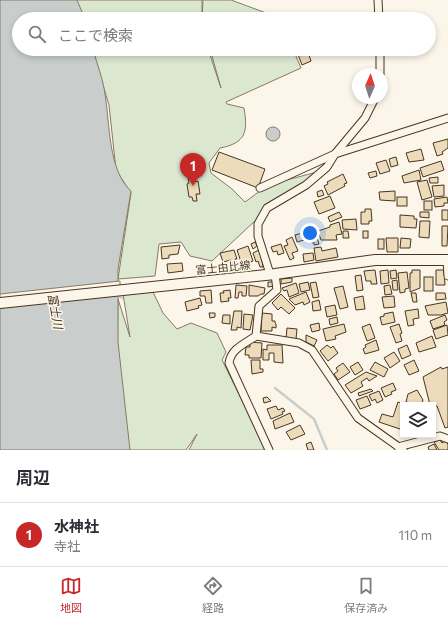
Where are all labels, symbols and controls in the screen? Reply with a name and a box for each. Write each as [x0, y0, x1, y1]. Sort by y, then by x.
search box [12, 12, 436, 56]
icon: search [26, 23, 48, 45]
text: ここで検索 [58, 26, 133, 44]
north arrow [352, 68, 388, 104]
pin: 1 [180, 153, 206, 186]
your location [300, 223, 320, 243]
street label: 富士由比線 [195, 258, 251, 276]
water label: 富士川 [46, 292, 66, 332]
map controls [400, 402, 436, 438]
button: layers [400, 402, 436, 438]
text: 周辺 [16, 467, 50, 488]
text: 水神社 [54, 517, 99, 535]
text: 1 [26, 527, 32, 543]
text: 110 m [399, 527, 432, 543]
text: 寺社 [54, 538, 80, 554]
tab: 地図 [60, 575, 82, 615]
tab: 経路 [202, 575, 224, 615]
tab: 保存済み [344, 575, 388, 615]

